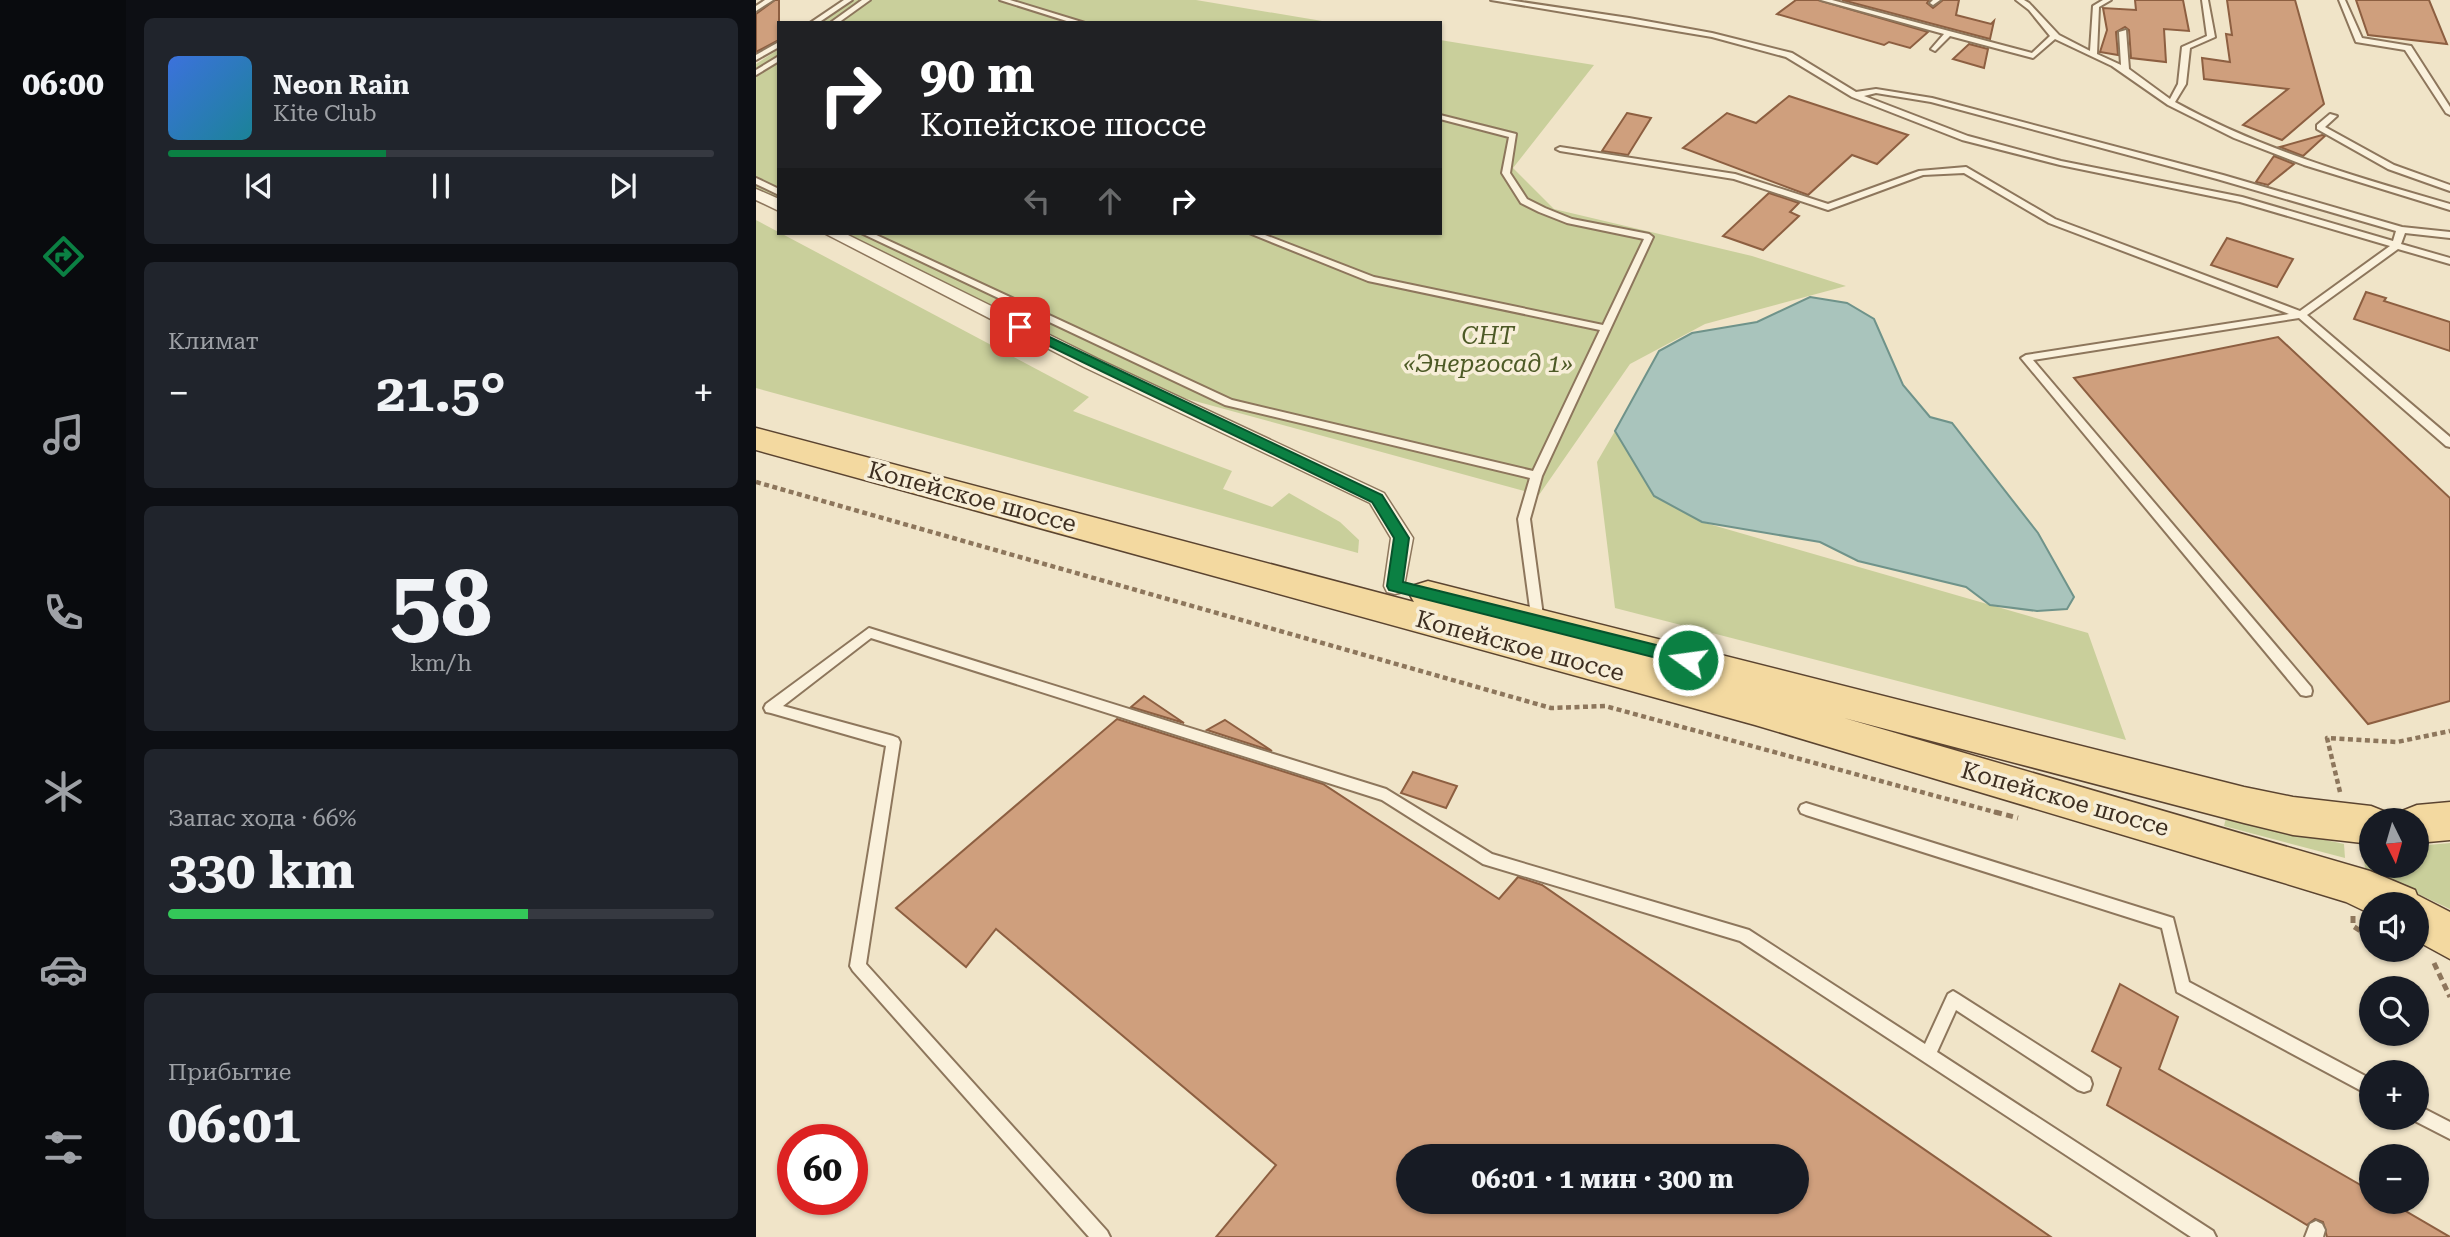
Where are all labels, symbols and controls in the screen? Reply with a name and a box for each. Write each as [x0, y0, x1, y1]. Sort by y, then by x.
text: 90 m [920, 47, 1035, 104]
icon: right [805, 49, 896, 140]
text: 06:00 [22, 65, 104, 103]
text: Neon Rain [273, 70, 409, 100]
text: Kite Club [273, 100, 377, 127]
text: Копейское шоссе [920, 106, 1206, 144]
icon: previous [240, 167, 278, 205]
icon: pause [422, 167, 460, 205]
icon: next [604, 167, 642, 205]
icon: left [1018, 182, 1056, 220]
icon: ahead [1091, 182, 1129, 220]
icon: right [1164, 182, 1202, 220]
icon: directions [39, 232, 88, 281]
pin [990, 297, 1050, 357]
icon: arrive [1001, 308, 1039, 346]
park label: СНТ «Энергосад 1» [1403, 322, 1573, 378]
text: Климат [168, 328, 259, 355]
text: 21.5° [376, 363, 506, 424]
text: − [168, 371, 189, 415]
text: + [693, 371, 714, 415]
icon: music [39, 410, 88, 459]
street label: Копейское шоссе [865, 456, 1079, 538]
text: 58 [390, 551, 492, 657]
icon: phone [39, 588, 88, 637]
street label: Копейское шоссе [1413, 605, 1627, 687]
position arrow [1651, 623, 1725, 697]
text: km/h [410, 650, 472, 677]
street label: Копейское шоссе [1958, 756, 2172, 842]
icon: climate [39, 767, 88, 816]
text: Запас хода · 66% [168, 805, 357, 832]
north arrow [2359, 808, 2429, 878]
map controls [2359, 808, 2429, 1214]
text: 330 km [168, 840, 355, 901]
button: sound [2359, 892, 2429, 962]
icon: car [39, 945, 88, 994]
button: search [2359, 976, 2429, 1046]
text: Прибытие [168, 1059, 291, 1086]
button: + [2359, 1060, 2429, 1130]
text: 06:01 [168, 1094, 301, 1155]
icon: filters [39, 1123, 88, 1172]
speed limit sign: 60 [777, 1124, 868, 1215]
button: − [2359, 1144, 2429, 1214]
text: 06:01 · 1 мин · 300 m [1472, 1164, 1733, 1194]

